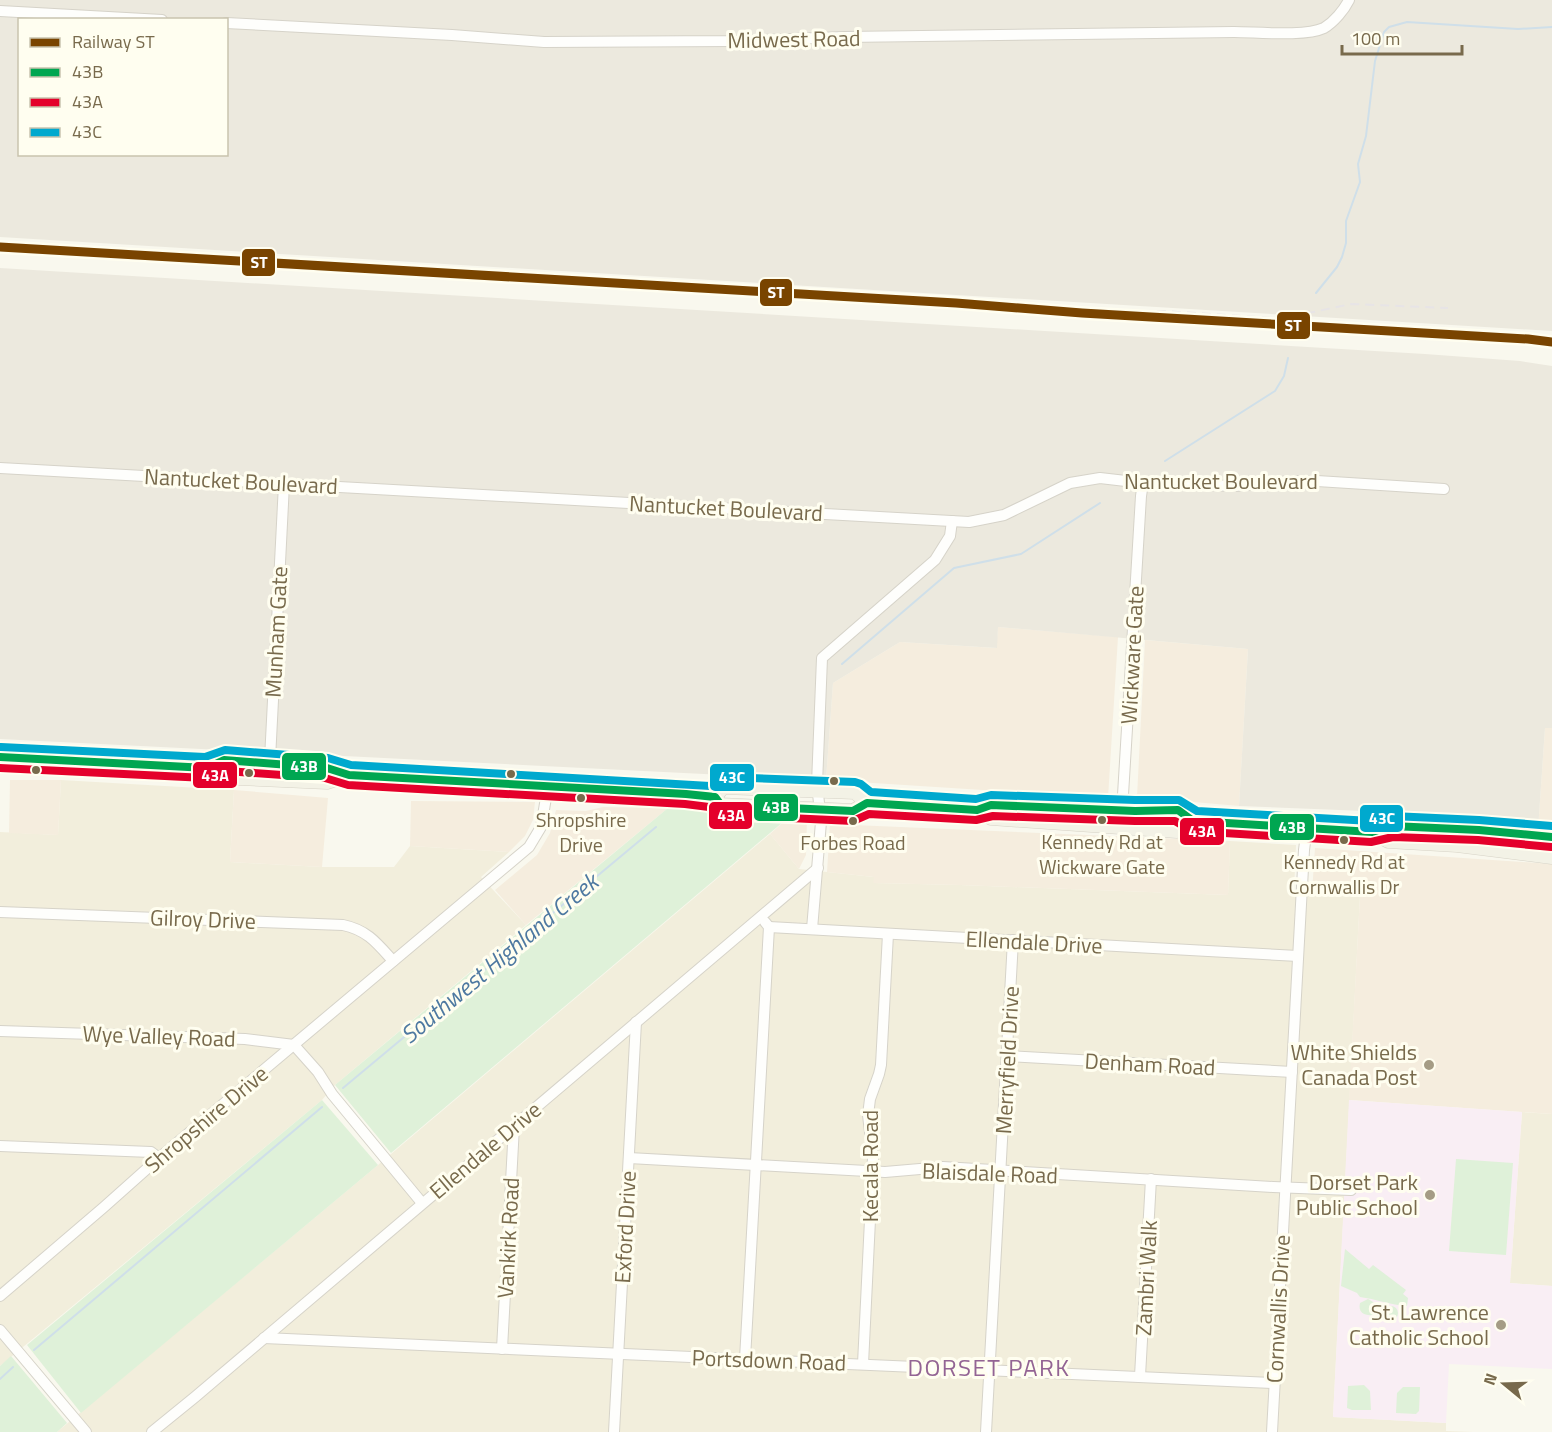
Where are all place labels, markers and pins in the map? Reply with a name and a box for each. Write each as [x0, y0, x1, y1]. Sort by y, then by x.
unlabelled marker [30, 764, 42, 776]
unlabelled marker [243, 767, 255, 779]
unlabelled marker [505, 768, 517, 780]
unlabelled marker [828, 775, 840, 787]
marker: Shropshire Drive [575, 792, 587, 804]
place label: Shropshire Drive [536, 804, 626, 860]
marker: Kennedy Rd at Wickware Gate [1096, 814, 1108, 826]
marker: Forbes Road [847, 815, 859, 827]
place label: Kennedy Rd at Wickware Gate [1039, 826, 1165, 882]
place label: Forbes Road [800, 827, 906, 858]
marker: Kennedy Rd at Cornwallis Dr [1338, 834, 1350, 846]
place label: Kennedy Rd at Cornwallis Dr [1283, 846, 1405, 902]
place label: White Shields Canada Post [1291, 1035, 1417, 1094]
marker: White Shields Canada Post [1422, 1058, 1436, 1072]
place label: Dorset Park Public School [1296, 1165, 1418, 1224]
marker: Dorset Park Public School [1423, 1188, 1437, 1202]
place label: St. Lawrence Catholic School [1349, 1295, 1489, 1354]
marker: St. Lawrence Catholic School [1494, 1318, 1508, 1332]

